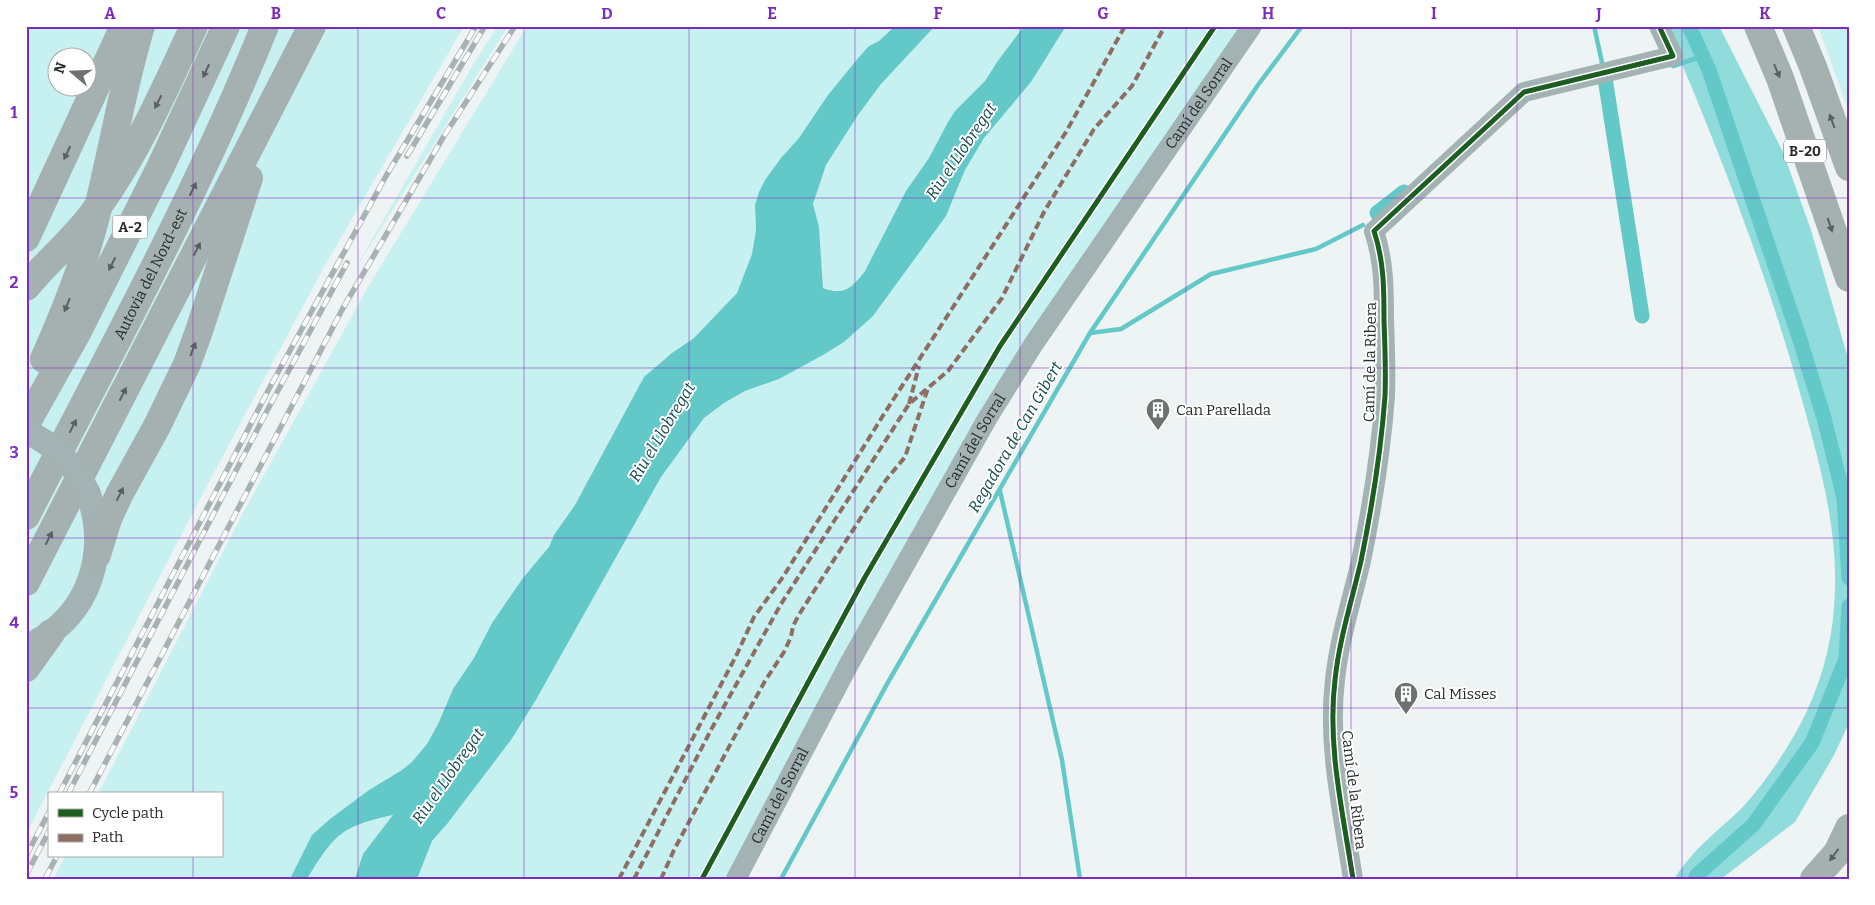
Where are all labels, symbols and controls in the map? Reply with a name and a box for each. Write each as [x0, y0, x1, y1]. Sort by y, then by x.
text: A [104, 4, 116, 23]
text: B [271, 4, 281, 23]
text: C [436, 4, 446, 23]
text: D [601, 4, 613, 23]
text: E [767, 4, 777, 23]
text: F [934, 4, 943, 23]
text: G [1097, 4, 1109, 23]
text: H [1262, 4, 1275, 23]
text: I [1431, 4, 1437, 23]
text: J [1595, 4, 1602, 23]
text: K [1759, 4, 1771, 23]
north arrow [48, 48, 98, 98]
street label: Camí del Sorral [1161, 55, 1236, 153]
text: N [50, 60, 70, 76]
one-way arrow [202, 64, 210, 78]
one-way arrow [1773, 64, 1781, 79]
one-way arrow [154, 95, 162, 109]
water label: Riu el Llobregat [922, 99, 1000, 203]
text: 1 [11, 103, 18, 122]
one-way arrow [1828, 113, 1835, 128]
road number: B-20 [1784, 140, 1826, 162]
one-way arrow [62, 146, 70, 160]
one-way arrow [189, 182, 197, 196]
street label: Autovia del Nord-est [110, 205, 191, 343]
road number: A-2 [112, 216, 148, 238]
one-way arrow [1827, 217, 1835, 232]
one-way arrow [193, 242, 201, 256]
one-way arrow [107, 257, 115, 271]
text: 2 [9, 273, 19, 292]
one-way arrow [63, 298, 71, 313]
street label: Camí de la Ribera [1360, 302, 1380, 422]
one-way arrow [190, 341, 197, 356]
water label: Regadora de Can Gibert [964, 358, 1066, 516]
water label: Riu el Llobregat [625, 379, 699, 485]
one-way arrow [119, 387, 127, 401]
street label: Camí del Sorral [941, 390, 1010, 492]
building icon: Can Parellada [1145, 397, 1171, 431]
place label: Can Parellada [1176, 401, 1271, 419]
one-way arrow [69, 419, 77, 433]
text: 3 [9, 443, 19, 462]
one-way arrow [116, 486, 124, 501]
one-way arrow [45, 531, 53, 546]
text: 4 [9, 613, 19, 632]
building icon: Cal Misses [1393, 681, 1419, 715]
place label: Cal Misses [1424, 685, 1496, 703]
water label: Riu el Llobregat [408, 724, 488, 827]
street label: Camí de la Ribera [1338, 729, 1370, 851]
street label: Camí del Sorral [747, 744, 812, 847]
text: 5 [10, 783, 19, 802]
legend [48, 792, 222, 858]
text: Cycle path [92, 804, 164, 822]
text: Path [92, 828, 124, 846]
one-way arrow [1829, 848, 1839, 862]

